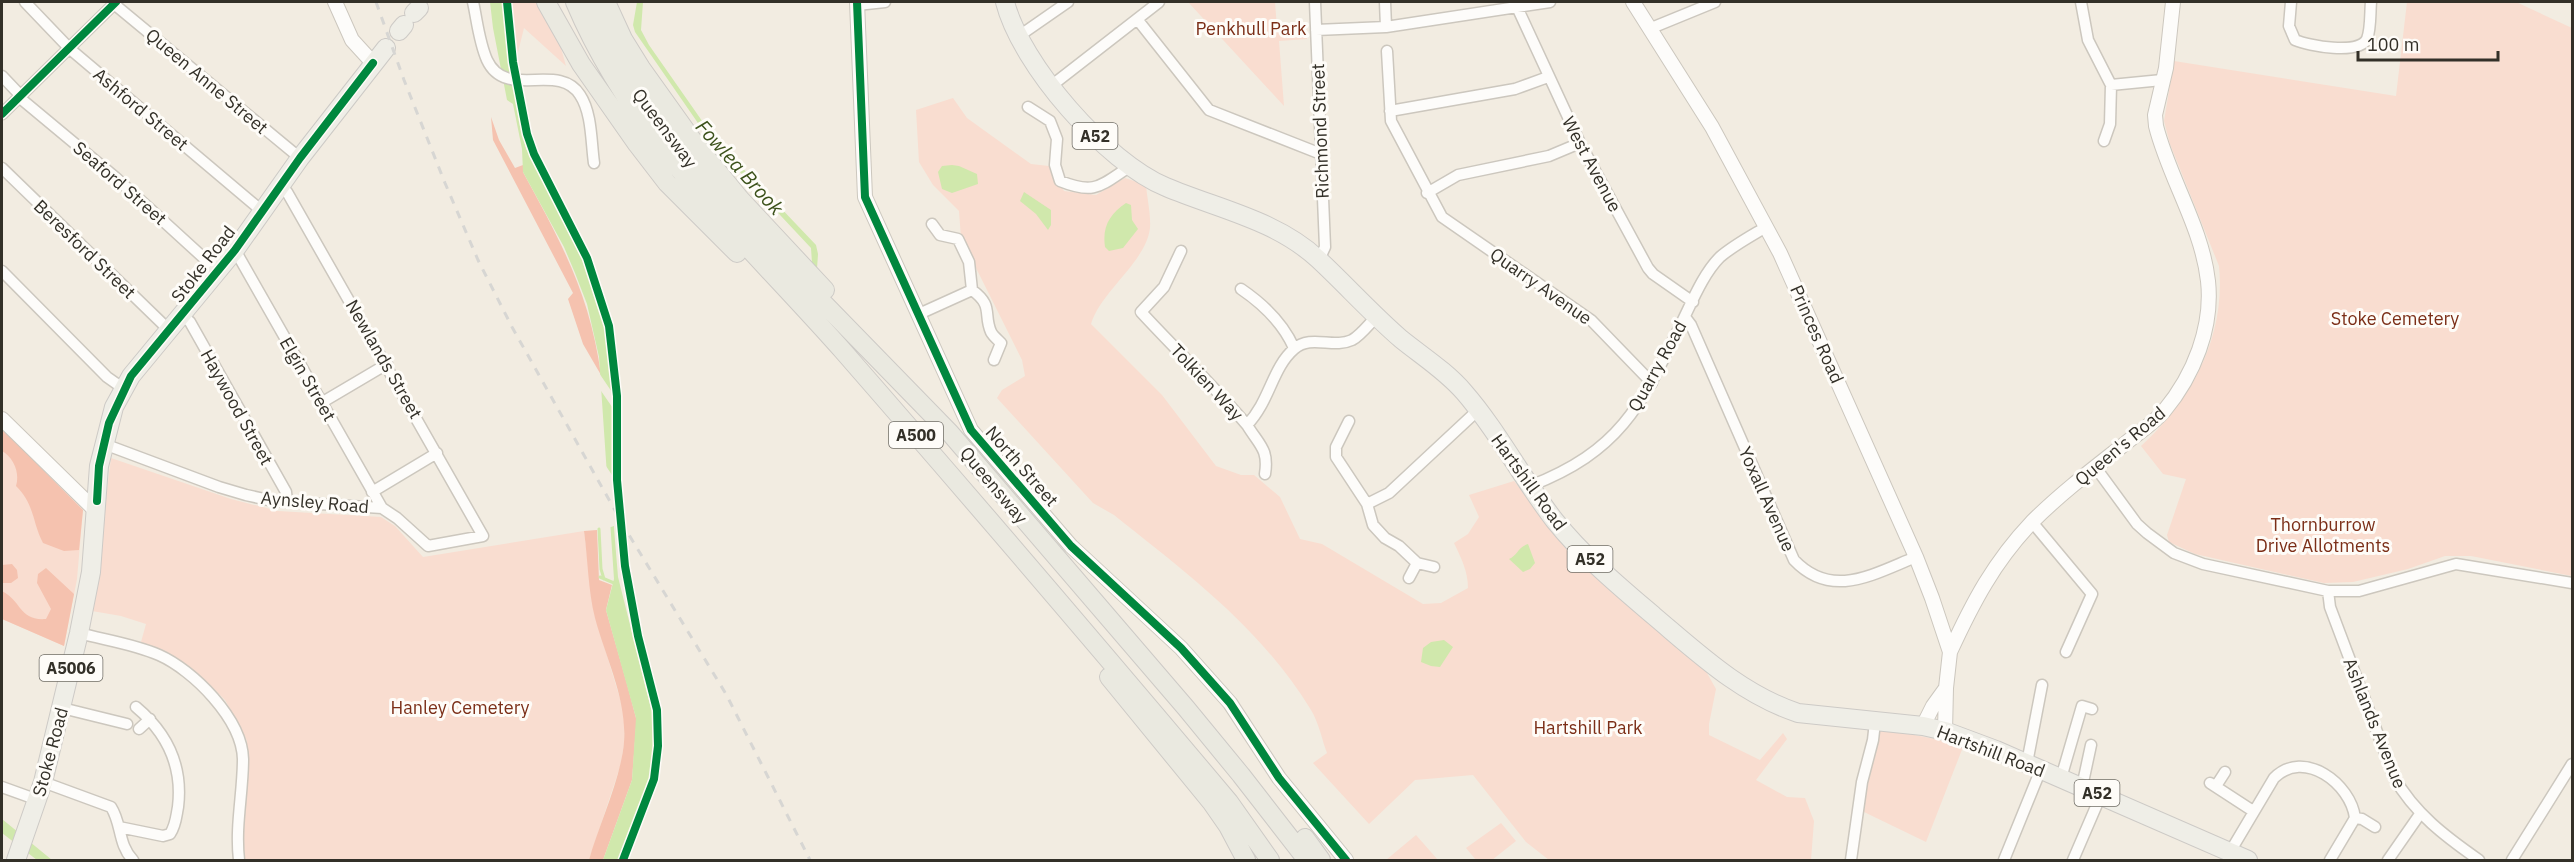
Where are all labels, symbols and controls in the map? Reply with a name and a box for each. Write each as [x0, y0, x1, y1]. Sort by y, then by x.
park label: Penkhull Park [1196, 17, 1307, 40]
street label: Queen Anne Street [141, 23, 273, 139]
scale bar [2358, 24, 2498, 62]
text: 100 m [2367, 33, 2419, 56]
street label: Ashford Street [89, 63, 193, 155]
street label: Richmond Street [1306, 63, 1334, 199]
street label: Queensway [628, 84, 702, 172]
street label: West Avenue [1557, 112, 1627, 216]
water label: Fowlea Brook [690, 114, 790, 221]
road number: A52 [1072, 123, 1118, 149]
street label: Seaford Street [69, 136, 171, 230]
street label: Beresford Street [29, 194, 141, 304]
street label: Stoke Road [166, 221, 240, 307]
street label: Quarry Avenue [1486, 242, 1597, 330]
street label: Princes Road [1785, 281, 1849, 387]
street label: Newlands Street [341, 295, 427, 423]
park label: Stoke Cemetery [2331, 307, 2459, 330]
street label: Quarry Road [1623, 316, 1691, 416]
street label: Elgin Street [275, 333, 341, 425]
street label: Tolkien Way [1166, 339, 1248, 425]
street label: Haywood Street [196, 345, 278, 469]
street label: Queen's Road [2070, 401, 2170, 491]
street label: North Street [981, 421, 1063, 511]
road number: A500 [889, 422, 943, 448]
street label: Hartshill Road [1486, 429, 1572, 535]
street label: Queensway [955, 442, 1033, 528]
street label: Yoxall Avenue [1734, 443, 1800, 555]
street label: Aynsley Road [260, 486, 370, 518]
park label: Thornburrow Drive Allotments [2256, 513, 2390, 557]
road number: A52 [1568, 546, 1612, 572]
street label: Ashlands Avenue [2338, 654, 2412, 792]
road number: A5006 [40, 655, 103, 681]
park label: Hanley Cemetery [390, 696, 530, 719]
street label: Stoke Road [27, 705, 73, 799]
park label: Hartshill Park [1533, 716, 1643, 739]
street label: Hartshill Road [1934, 720, 2048, 782]
road number: A52 [2074, 780, 2120, 806]

